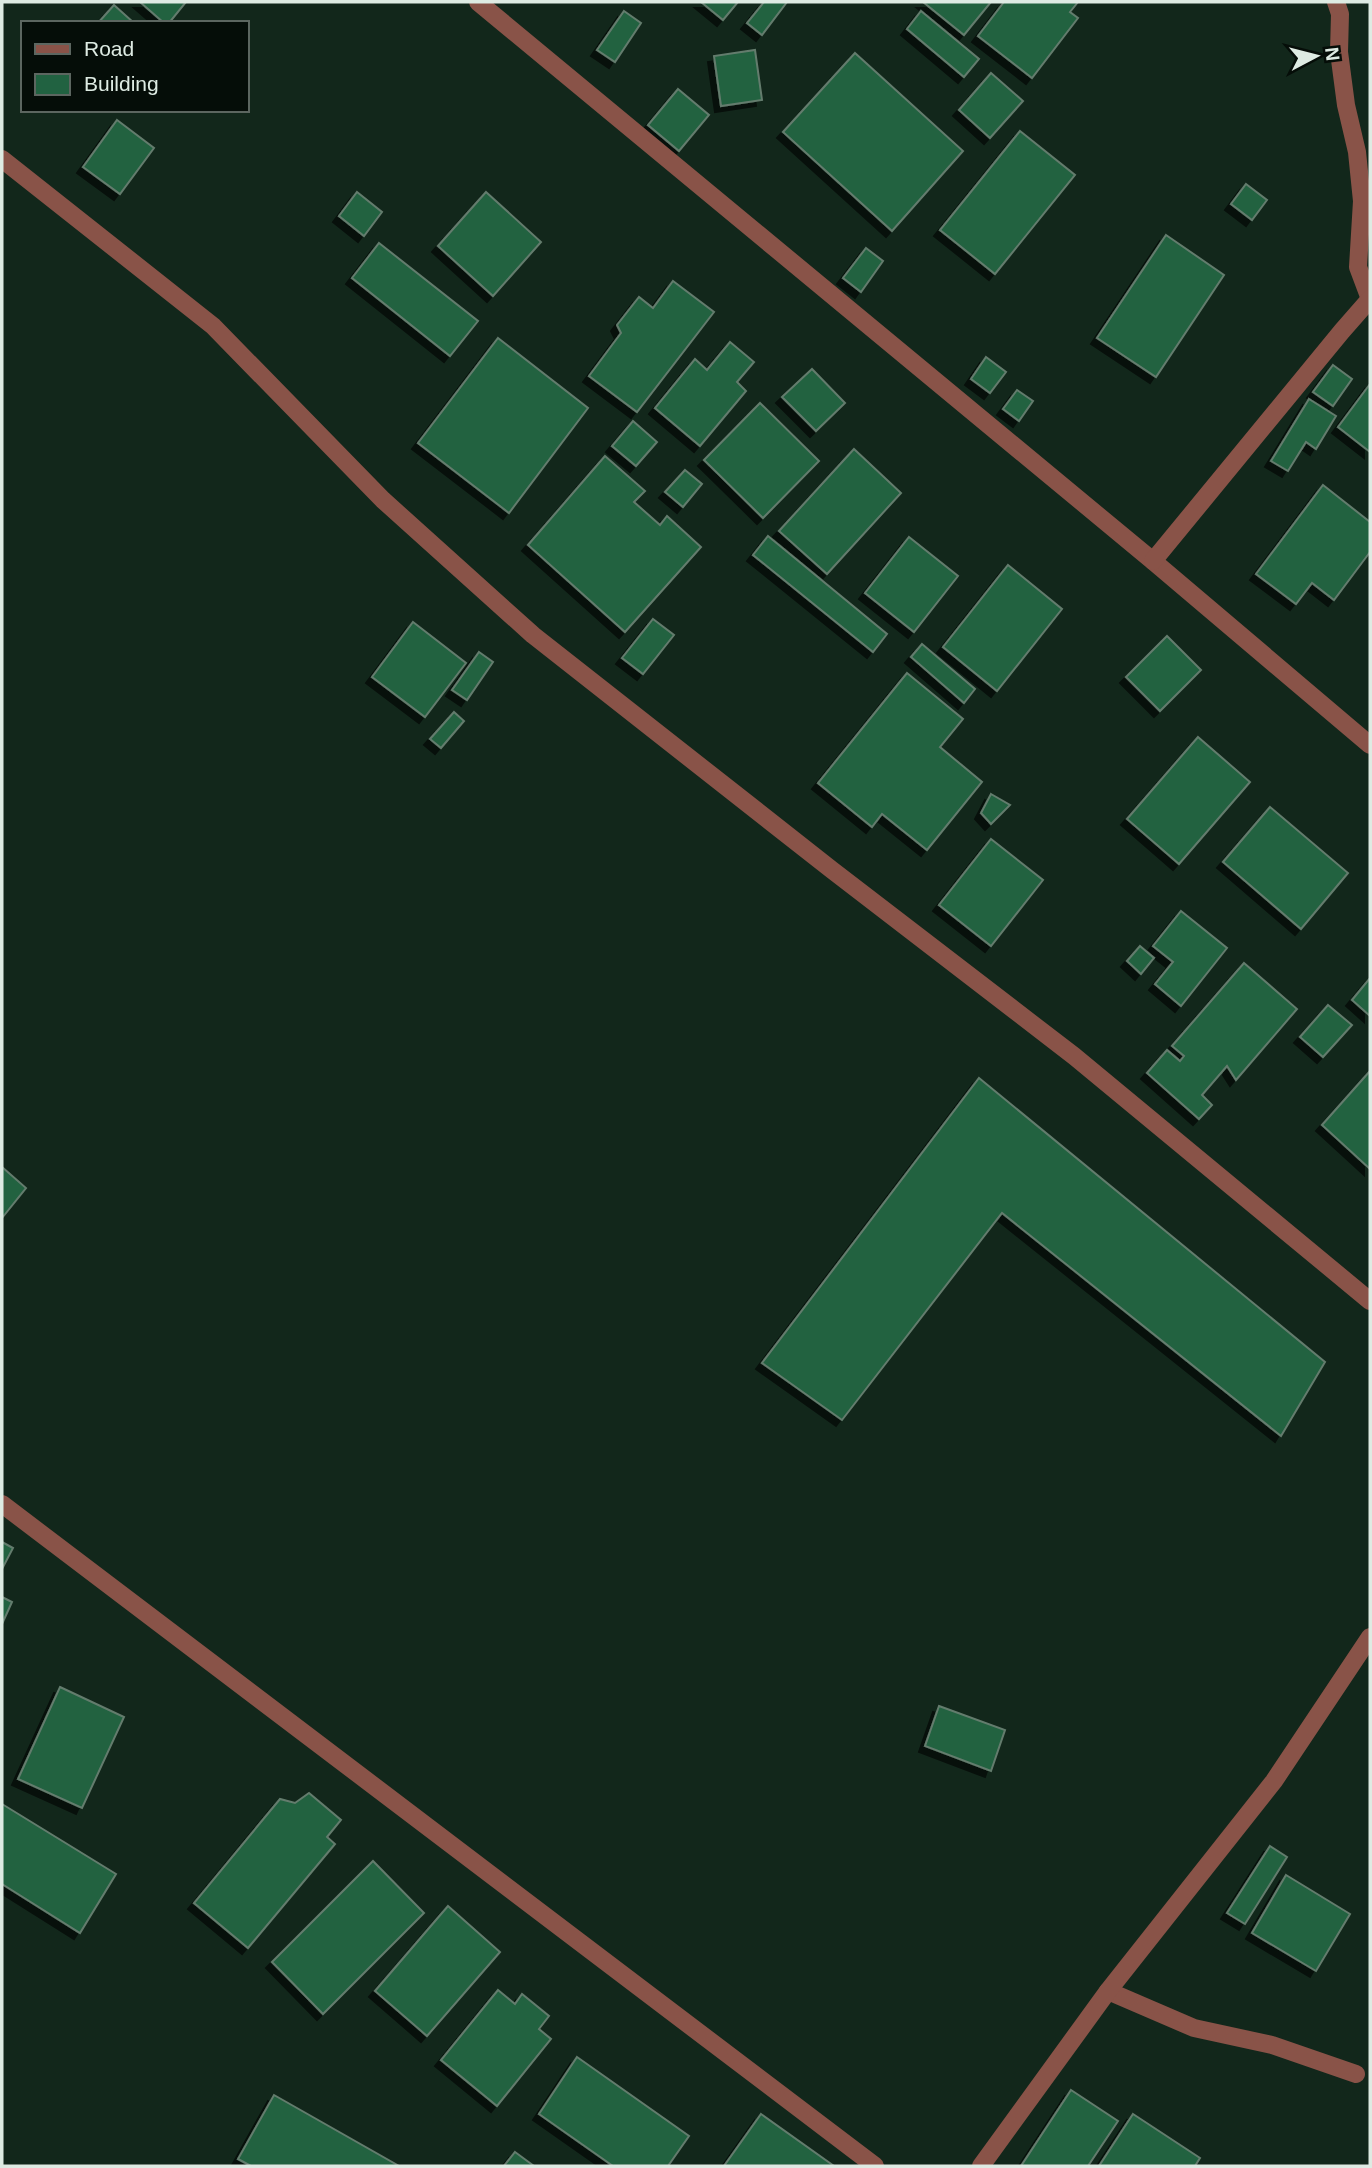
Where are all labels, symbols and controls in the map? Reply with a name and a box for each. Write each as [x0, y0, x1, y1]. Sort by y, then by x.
legend [21, 21, 248, 112]
north arrow [1281, 21, 1351, 91]
text: Road [84, 37, 134, 60]
text: N [1321, 46, 1344, 62]
text: Building [84, 72, 159, 95]

